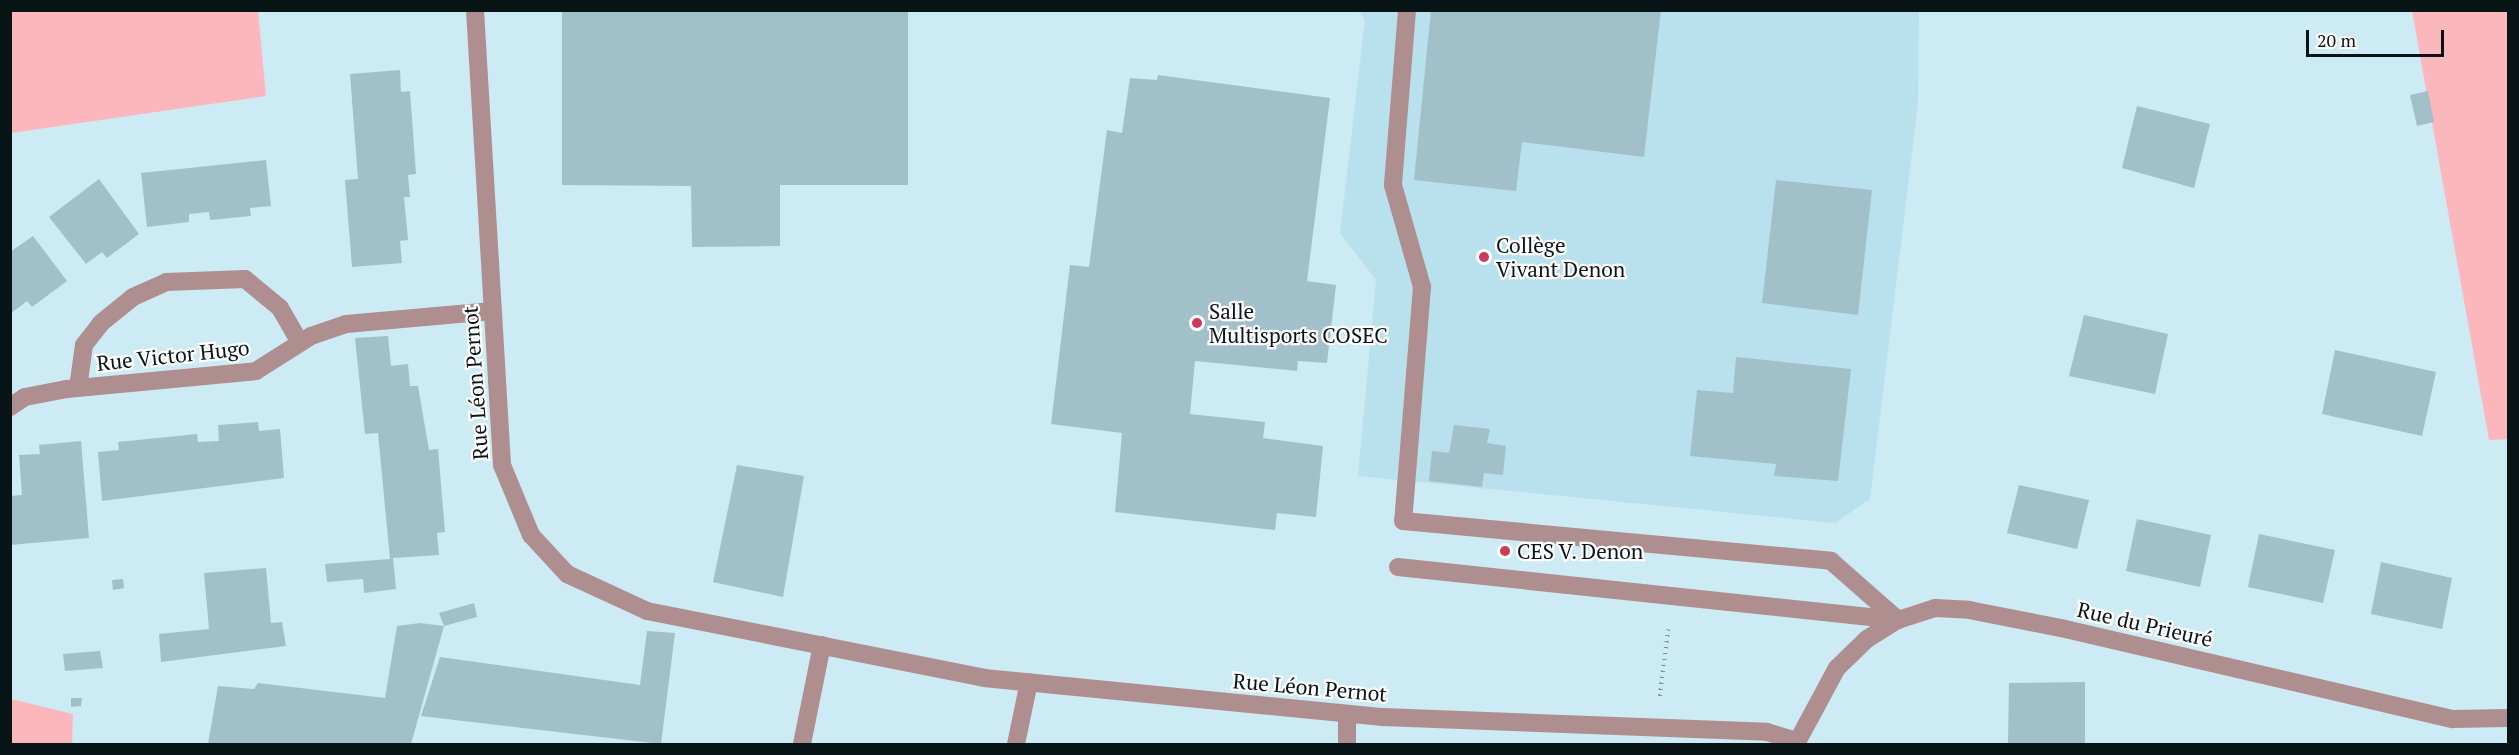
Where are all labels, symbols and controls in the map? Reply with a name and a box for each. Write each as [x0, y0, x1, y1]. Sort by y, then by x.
scale bar [2309, 18, 2447, 56]
text: 20 m [2317, 28, 2356, 52]
place label: Collège Vivant Denon [1496, 232, 1625, 282]
marker: Collège Vivant Denon [1477, 250, 1491, 264]
place label: Salle Multisports COSEC [1209, 298, 1388, 348]
street label: Rue Léon Pernot [457, 305, 493, 461]
marker: Salle Multisports COSEC [1190, 316, 1204, 330]
street label: Rue Victor Hugo [95, 334, 251, 376]
place label: CES V. Denon [1517, 538, 1645, 564]
marker: CES V. Denon [1498, 544, 1512, 558]
street label: Rue du Prieuré [2075, 596, 2215, 652]
street label: Rue Léon Pernot [1232, 668, 1388, 706]

